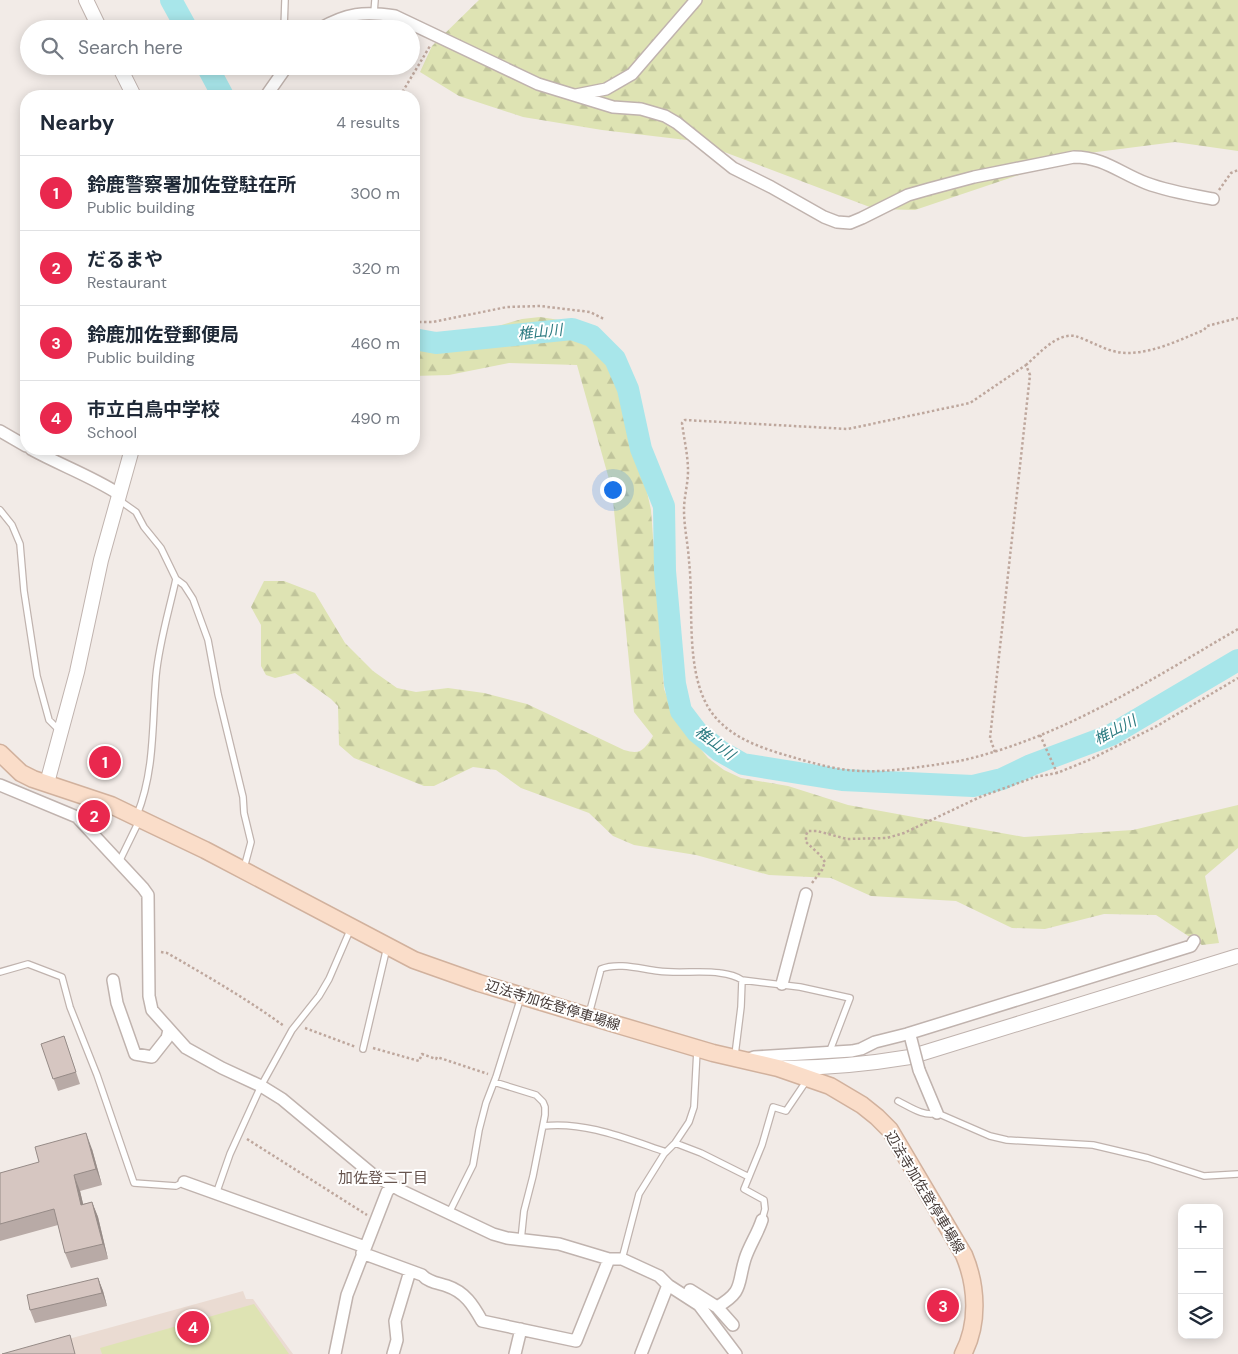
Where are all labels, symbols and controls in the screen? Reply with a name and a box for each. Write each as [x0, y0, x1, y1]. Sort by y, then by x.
search box [20, 20, 420, 75]
icon: search [38, 34, 66, 62]
text: Search here [78, 35, 183, 60]
text: Nearby [40, 109, 114, 137]
text: 4 results [336, 112, 400, 133]
text: 鈴鹿警察署加佐登駐在所 [87, 172, 296, 197]
text: 1 [53, 183, 59, 204]
text: 300 m [350, 183, 400, 204]
text: Public building [87, 197, 195, 218]
text: だるまや [87, 247, 163, 272]
text: 2 [51, 258, 61, 279]
text: 320 m [352, 258, 400, 279]
text: Restaurant [87, 272, 167, 293]
water label: 椎山川 [517, 319, 565, 344]
text: 鈴鹿加佐登郵便局 [87, 322, 239, 347]
text: 3 [51, 333, 61, 354]
text: 460 m [351, 333, 400, 354]
text: Public building [87, 347, 195, 368]
text: 市立白鳥中学校 [87, 397, 220, 422]
text: 4 [51, 408, 61, 429]
text: 490 m [351, 408, 400, 429]
text: School [87, 422, 137, 443]
your location [600, 477, 626, 503]
water label: 椎山川 [1090, 710, 1141, 749]
water label: 椎山川 [691, 721, 741, 766]
pin: 1 [89, 743, 121, 781]
pin: 2 [78, 797, 110, 835]
street label: 辺法寺加佐登停車場線 [483, 976, 623, 1034]
street label: 辺法寺加佐登停車場線 [881, 1127, 969, 1257]
district label: 加佐登二丁目 [338, 1168, 428, 1188]
map controls [1178, 1204, 1223, 1339]
button: + [1178, 1204, 1223, 1249]
button: − [1178, 1249, 1223, 1294]
pin: 3 [927, 1287, 959, 1325]
button: layers [1178, 1294, 1223, 1339]
pin: 4 [177, 1308, 209, 1346]

